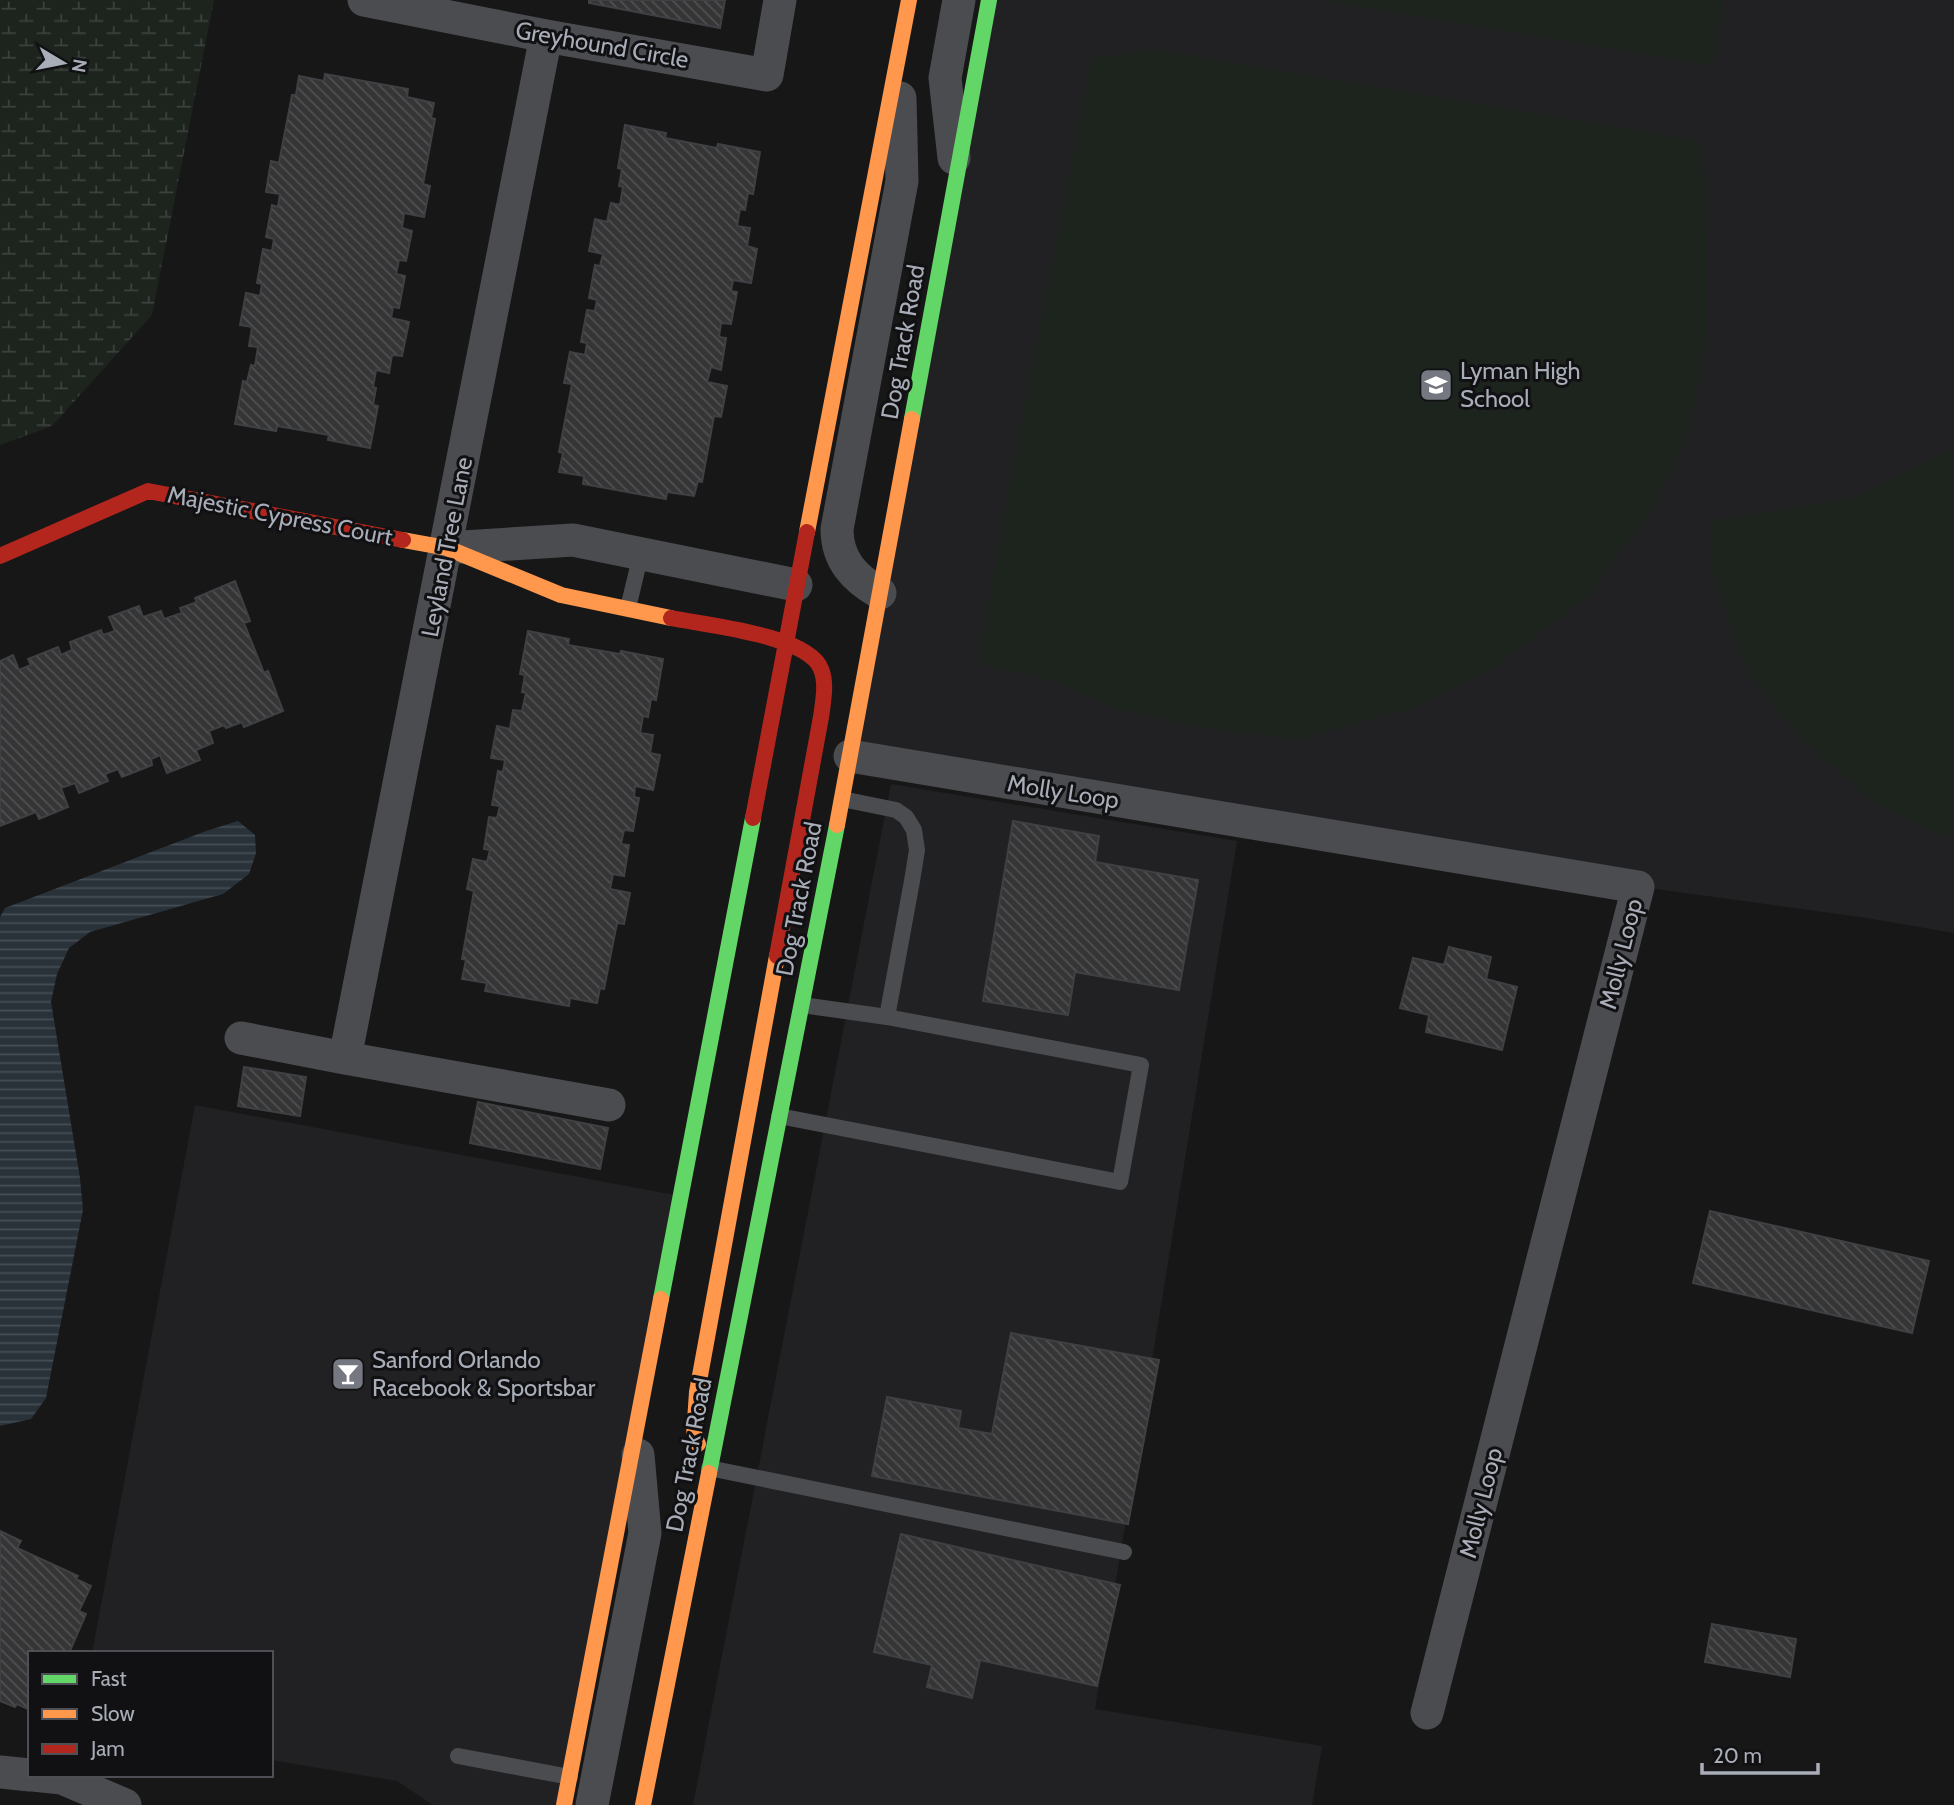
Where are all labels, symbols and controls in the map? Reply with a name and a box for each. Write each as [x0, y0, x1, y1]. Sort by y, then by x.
street label: Greyhound Circle [513, 15, 691, 74]
north arrow [28, 28, 98, 98]
text: N [67, 57, 92, 74]
street label: Dog Track Road [875, 262, 930, 422]
place label: Lyman High School [1460, 356, 1581, 413]
school or university icon: Lyman High School [1417, 366, 1455, 404]
street label: Leyland Tree Lane [415, 455, 478, 639]
street label: Majestic Cypress Court [165, 479, 395, 552]
street label: Molly Loop [1005, 768, 1121, 815]
street label: Dog Track Road [769, 819, 828, 979]
street label: Molly Loop [1593, 896, 1648, 1012]
place label: Sanford Orlando Racebook & Sportsbar [372, 1345, 596, 1402]
bar icon: Sanford Orlando Racebook & Sportsbar [329, 1355, 367, 1393]
street label: Dog Track Road [659, 1375, 718, 1535]
street label: Molly Loop [1453, 1445, 1508, 1561]
legend [28, 1651, 273, 1777]
text: Fast [91, 1666, 127, 1691]
text: Slow [91, 1701, 135, 1726]
scale bar [1702, 1731, 1818, 1775]
text: Jam [90, 1736, 125, 1761]
text: 20 m [1713, 1743, 1762, 1768]

